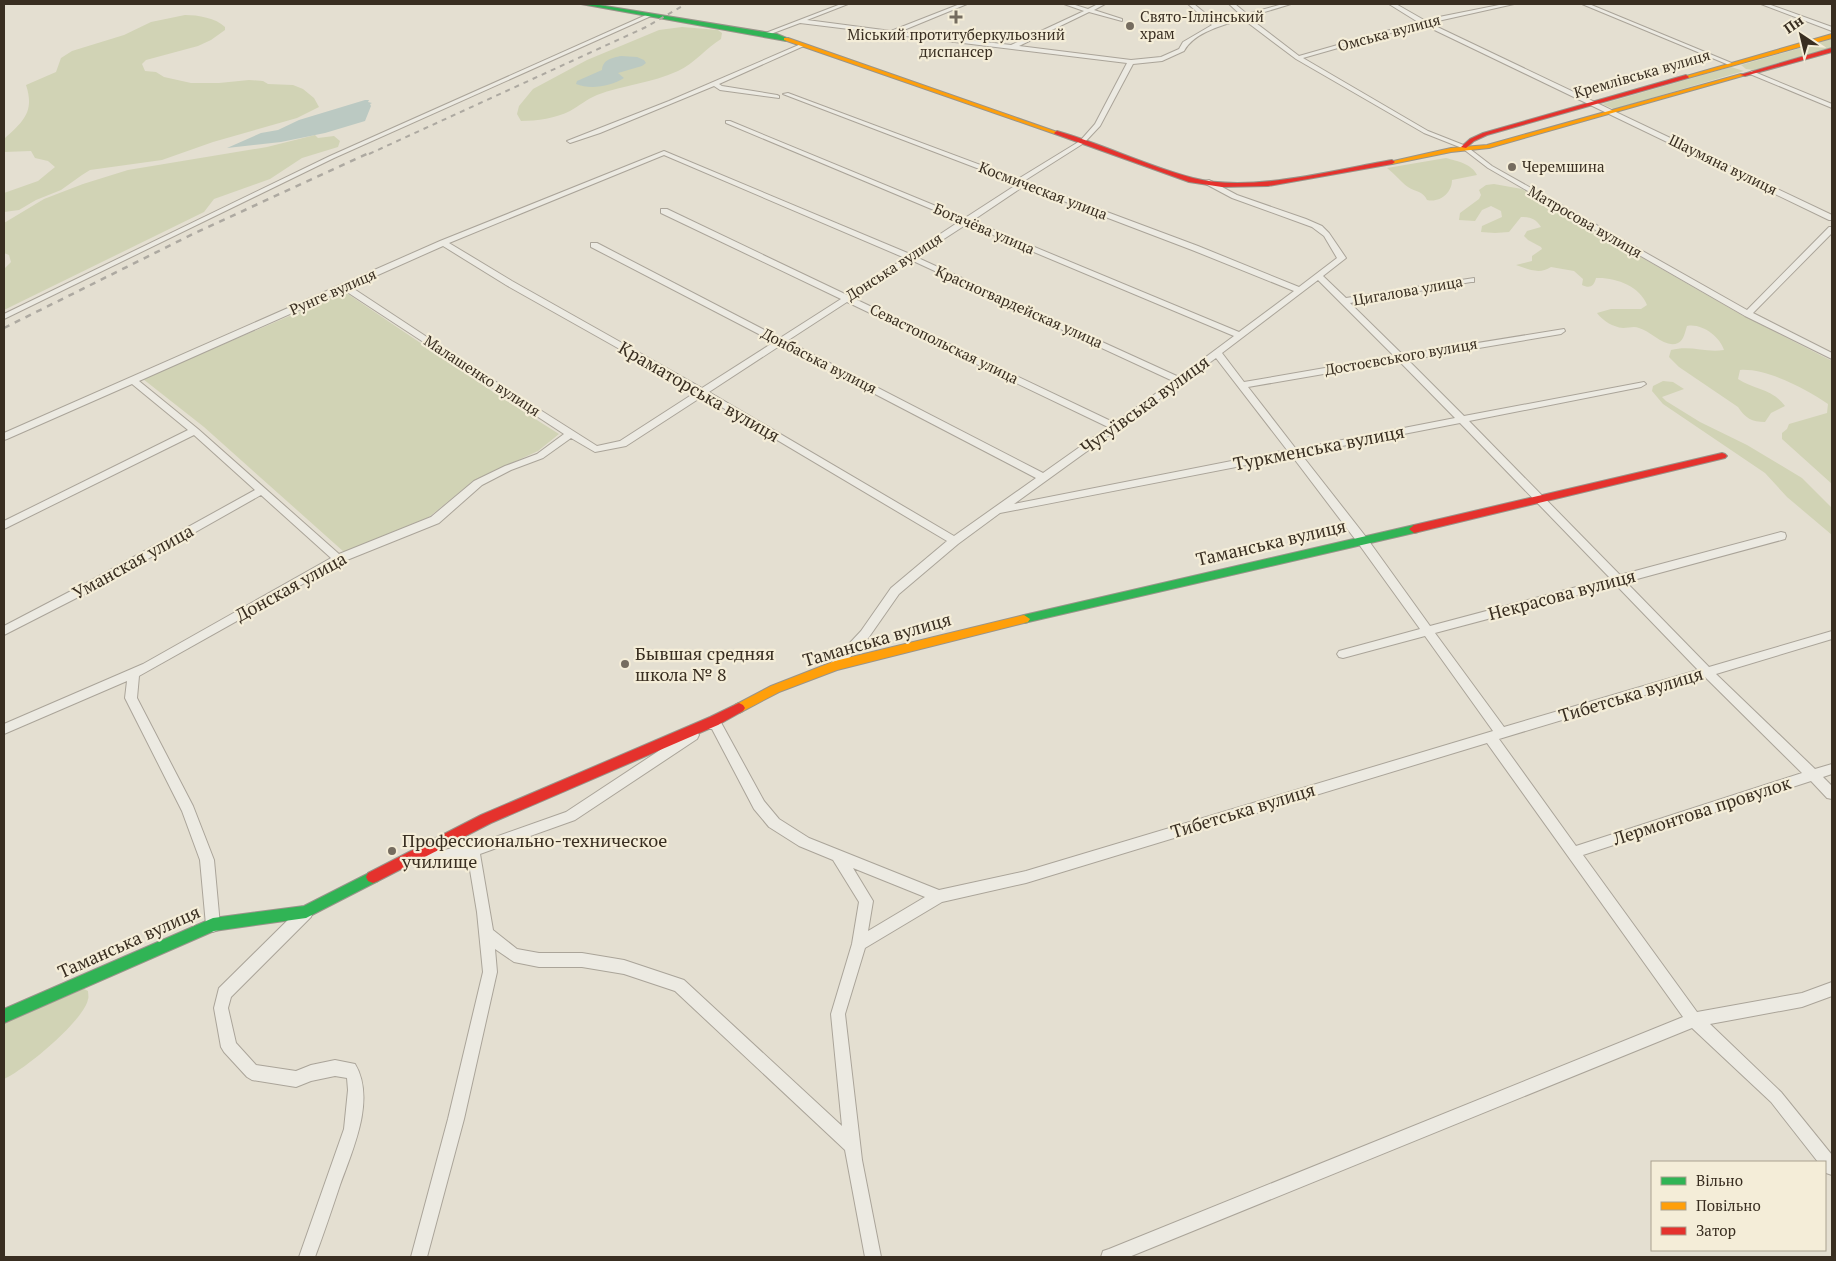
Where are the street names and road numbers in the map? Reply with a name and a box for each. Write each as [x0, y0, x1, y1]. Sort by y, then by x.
street label: Омська вулиця [1335, 9, 1442, 55]
street label: Кремлівська вулиця [1571, 44, 1712, 102]
street label: Шаумяна вулиця [1666, 129, 1781, 199]
street label: Космическая улица [976, 156, 1111, 224]
street label: Матросова вулиця [1525, 180, 1646, 262]
street label: Богачёва улица [931, 198, 1038, 258]
street label: Донська вулиця [841, 227, 946, 305]
street label: Красногвардейская улица [933, 260, 1107, 352]
street label: Рунге вулиця [286, 263, 379, 319]
street label: Цигалова улица [1351, 270, 1465, 310]
street label: Севастопольская улица [867, 298, 1023, 388]
street label: Донбаська вулиця [758, 322, 881, 398]
street label: Малашенко вулиця [420, 330, 545, 420]
street label: Достоєвського вулиця [1323, 333, 1479, 379]
street label: Краматорська вулиця [614, 335, 785, 447]
street label: Чугуївська вулиця [1075, 349, 1214, 459]
street label: Туркменська вулиця [1231, 419, 1406, 475]
street label: Таманська вулиця [1193, 513, 1348, 571]
street label: Уманская улица [68, 518, 197, 604]
street label: Донская улица [231, 546, 350, 627]
street label: Некрасова вулиця [1485, 563, 1638, 625]
street label: Таманська вулиця [800, 606, 954, 672]
street label: Тибетська вулиця [1556, 661, 1706, 727]
street label: Лермонтова провулок [1609, 770, 1794, 850]
street label: Тибетська вулиця [1168, 777, 1318, 843]
street label: Таманська вулиця [54, 899, 204, 983]

